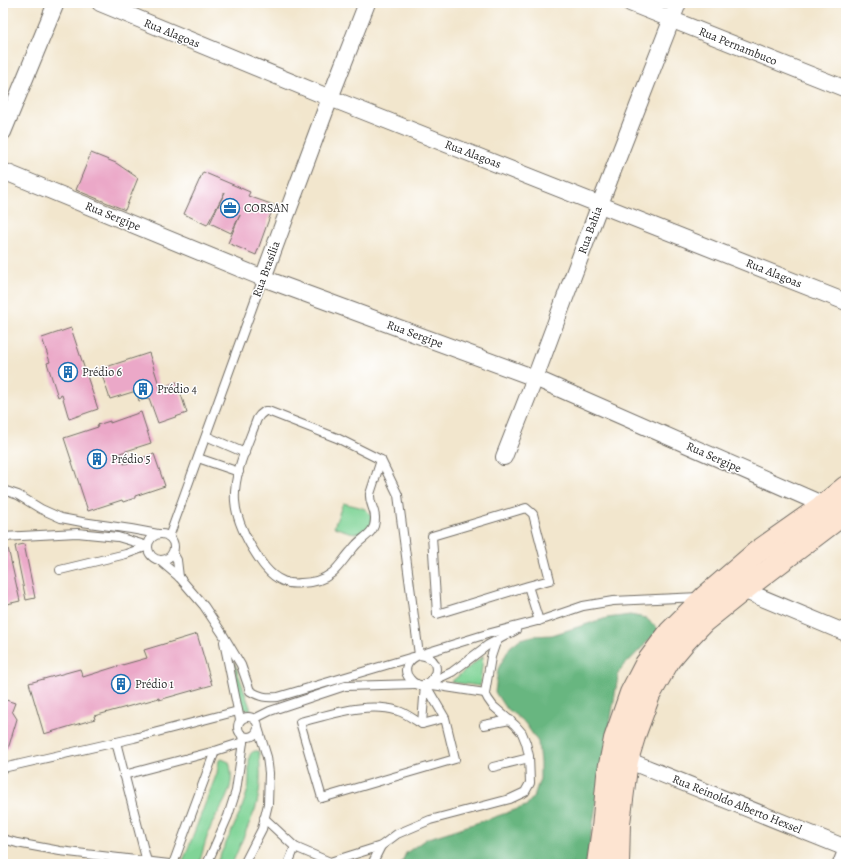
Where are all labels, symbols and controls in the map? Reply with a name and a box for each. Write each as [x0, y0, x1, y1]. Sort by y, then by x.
street label: Rua Alagoas [142, 15, 203, 52]
street label: Rua Pernambuco [696, 23, 780, 69]
street label: Rua Alagoas [443, 136, 504, 172]
office icon: CORSAN [219, 197, 241, 219]
street label: Rua Sergipe [83, 198, 143, 234]
place label: CORSAN [244, 200, 289, 216]
street label: Rua Bahia [574, 204, 606, 256]
street label: Rua Brasília [248, 238, 284, 299]
street label: Rua Alagoas [744, 255, 805, 292]
street label: Rua Sergipe [385, 316, 445, 352]
building icon: Prédio 6 [57, 361, 79, 383]
place label: Prédio 6 [82, 364, 123, 380]
building icon: Prédio 4 [132, 378, 154, 400]
place label: Prédio 4 [157, 381, 198, 397]
street label: Rua Sergipe [684, 438, 744, 476]
building icon: Prédio 5 [86, 448, 108, 470]
place label: Prédio 5 [111, 451, 151, 467]
building icon: Prédio 1 [110, 673, 132, 695]
place label: Prédio 1 [135, 676, 174, 692]
street label: Rua Reinoldo Alberto Hexsel [670, 771, 804, 837]

